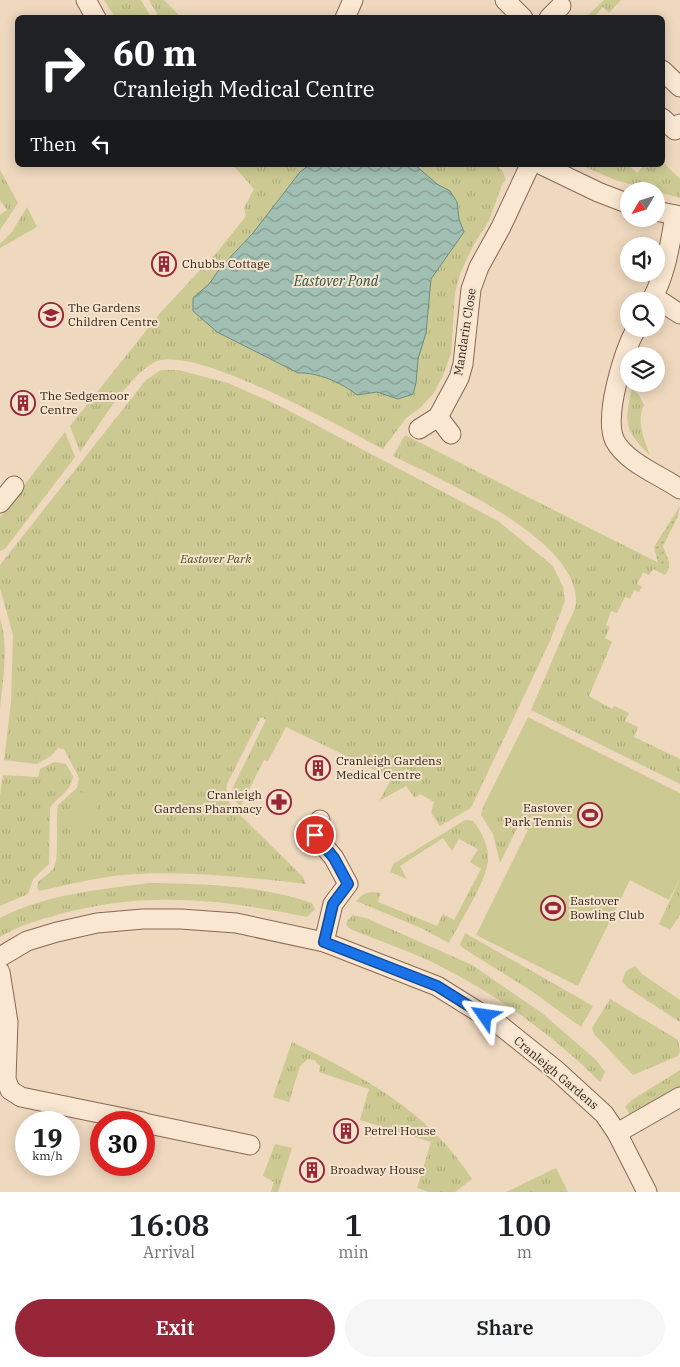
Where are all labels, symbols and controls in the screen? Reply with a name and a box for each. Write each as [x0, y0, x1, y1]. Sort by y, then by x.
text: 60 m [113, 30, 197, 76]
icon: right [30, 35, 95, 100]
text: Cranleigh Medical Centre [113, 74, 375, 103]
icon: left [87, 130, 115, 158]
text: Then [30, 132, 77, 156]
north arrow [620, 182, 665, 228]
map controls [620, 182, 665, 392]
button: sound [620, 237, 665, 282]
building icon: Chubbs Cottage [151, 251, 177, 277]
place label: Chubbs Cottage [182, 256, 270, 271]
water label: Eastover Pond [293, 272, 379, 290]
street label: Mandarin Close [450, 287, 479, 377]
button: search [620, 292, 665, 337]
place label: The Gardens Children Centre [68, 300, 158, 329]
school or university icon: The Gardens Children Centre [38, 302, 64, 328]
button: layers [620, 347, 665, 392]
place label: The Sedgemoor Centre [40, 388, 129, 417]
building icon: The Sedgemoor Centre [10, 390, 36, 416]
park label: Eastover Park [179, 551, 252, 566]
place label: Cranleigh Gardens Medical Centre [336, 753, 442, 782]
building icon: Cranleigh Gardens Medical Centre [305, 755, 331, 781]
place label: Cranleigh Gardens Pharmacy [154, 787, 263, 816]
pharmacy icon: Cranleigh Gardens Pharmacy [266, 789, 292, 815]
place label: Eastover Park Tennis [504, 800, 573, 829]
sports icon: Eastover Park Tennis [577, 802, 603, 828]
pin [294, 814, 336, 856]
icon: arrive [301, 821, 329, 849]
place label: Eastover Bowling Club [570, 893, 644, 922]
sports icon: Eastover Bowling Club [540, 895, 566, 921]
position arrow [458, 989, 510, 1041]
street label: Cranleigh Gardens [511, 1033, 602, 1112]
speed limit sign: 30 [90, 1111, 155, 1176]
building icon: Petrel House [333, 1118, 359, 1144]
text: 19 [32, 1121, 63, 1154]
place label: Petrel House [364, 1123, 436, 1138]
text: km/h [32, 1148, 63, 1163]
building icon: Broadway House [299, 1157, 325, 1183]
place label: Broadway House [330, 1162, 425, 1177]
text: 16:08 [129, 1205, 210, 1244]
text: 1 [344, 1205, 362, 1244]
text: 100 [497, 1205, 551, 1244]
text: Arrival [143, 1242, 195, 1262]
text: min [338, 1242, 369, 1262]
text: m [517, 1242, 532, 1262]
button: Exit [15, 1299, 335, 1357]
button: Share [345, 1299, 665, 1357]

